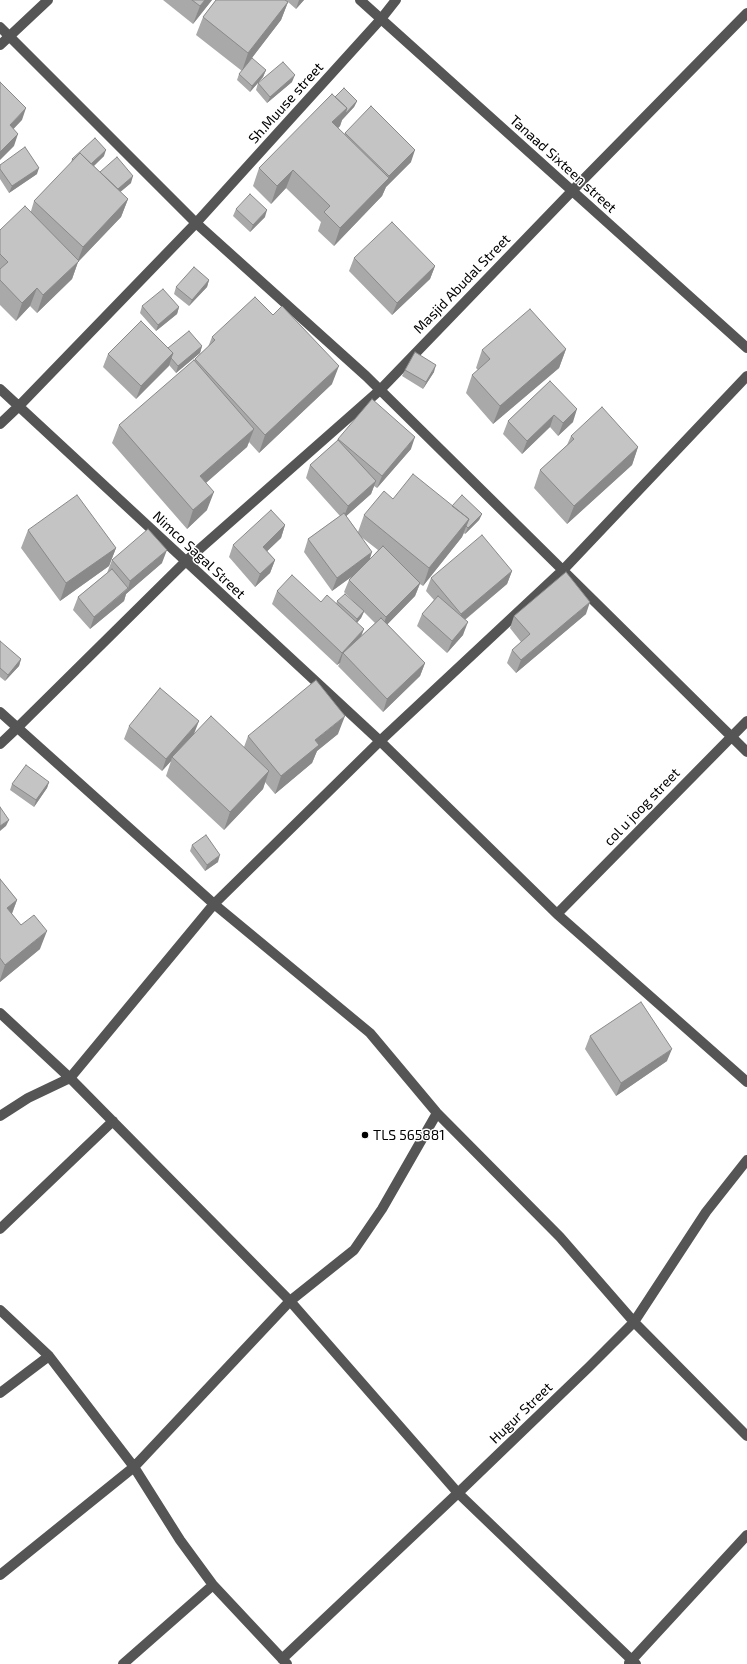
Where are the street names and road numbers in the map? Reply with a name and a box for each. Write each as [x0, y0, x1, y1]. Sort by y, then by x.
street label: Sh.Muuse street [245, 59, 327, 147]
street label: Tanaad Sixteen street [506, 112, 620, 216]
street label: Masjid Abudal Street [410, 231, 514, 337]
street label: Nimco Sagal Street [149, 508, 249, 602]
street label: col u joog street [601, 765, 683, 849]
street label: Hugur Street [486, 1379, 556, 1447]

